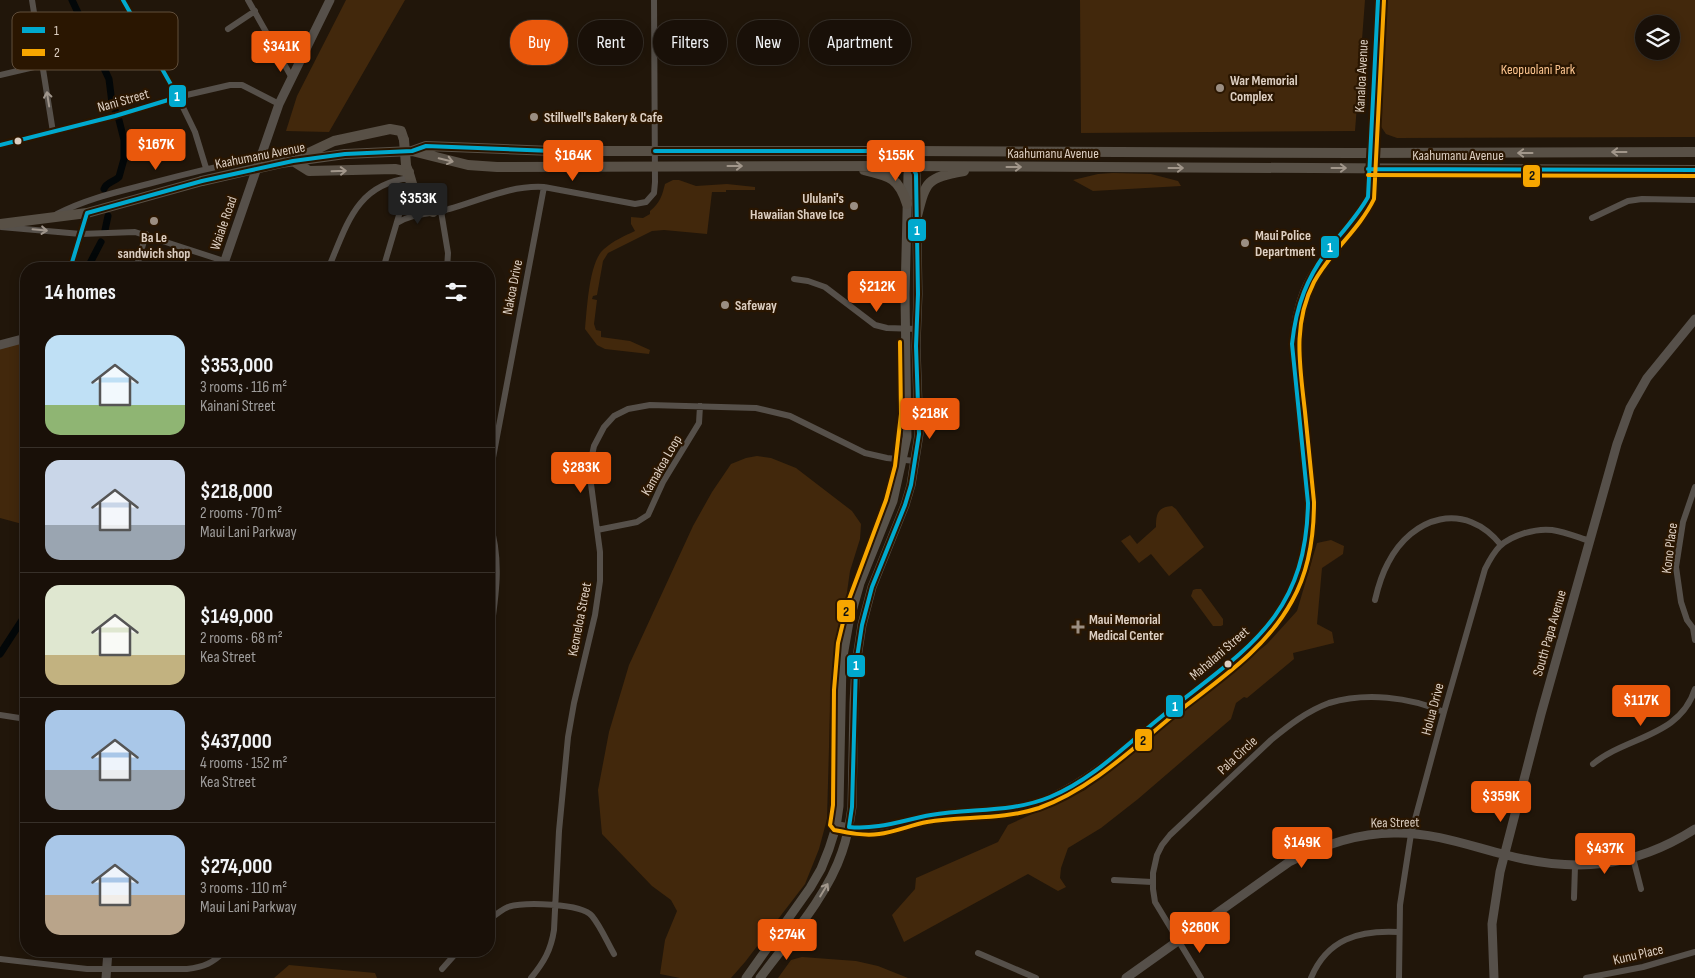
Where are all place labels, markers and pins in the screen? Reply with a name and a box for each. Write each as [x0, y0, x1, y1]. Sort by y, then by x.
pin: $341K [246, 30, 316, 73]
place label: War Memorial Complex [1230, 72, 1298, 105]
marker: War Memorial Complex [1214, 82, 1226, 94]
place label: Stillwell's Bakery & Cafe [544, 109, 663, 126]
marker: Stillwell's Bakery & Cafe [528, 111, 540, 123]
pin: $167K [121, 128, 191, 171]
unlabelled marker [13, 136, 23, 146]
pin: $164K [538, 140, 608, 182]
pin: $155K [861, 140, 931, 182]
pin: $353K [383, 182, 453, 225]
place label: Ululani's Hawaiian Shave Ice [750, 190, 844, 223]
marker: Ululani's Hawaiian Shave Ice [848, 200, 860, 212]
marker: Ba Le sandwich shop [148, 215, 160, 227]
place label: Maui Police Department [1255, 227, 1316, 260]
place label: Ba Le sandwich shop [118, 229, 190, 262]
marker: Maui Police Department [1239, 237, 1251, 249]
pin: $212K [842, 270, 912, 313]
place label: Safeway [735, 297, 777, 314]
marker: Safeway [719, 299, 731, 311]
pin: $218K [895, 398, 965, 440]
pin: $283K [546, 452, 616, 494]
place label: Maui Memorial Medical Center [1089, 611, 1164, 644]
marker: Maui Memorial Medical Center [1071, 620, 1085, 634]
unlabelled marker [1223, 659, 1233, 669]
pin: $117K [1606, 684, 1676, 727]
pin: $359K [1466, 780, 1536, 823]
pin: $149K [1267, 826, 1337, 869]
pin: $437K [1570, 832, 1640, 875]
pin: $260K [1165, 912, 1235, 954]
pin: $274K [752, 918, 822, 961]

